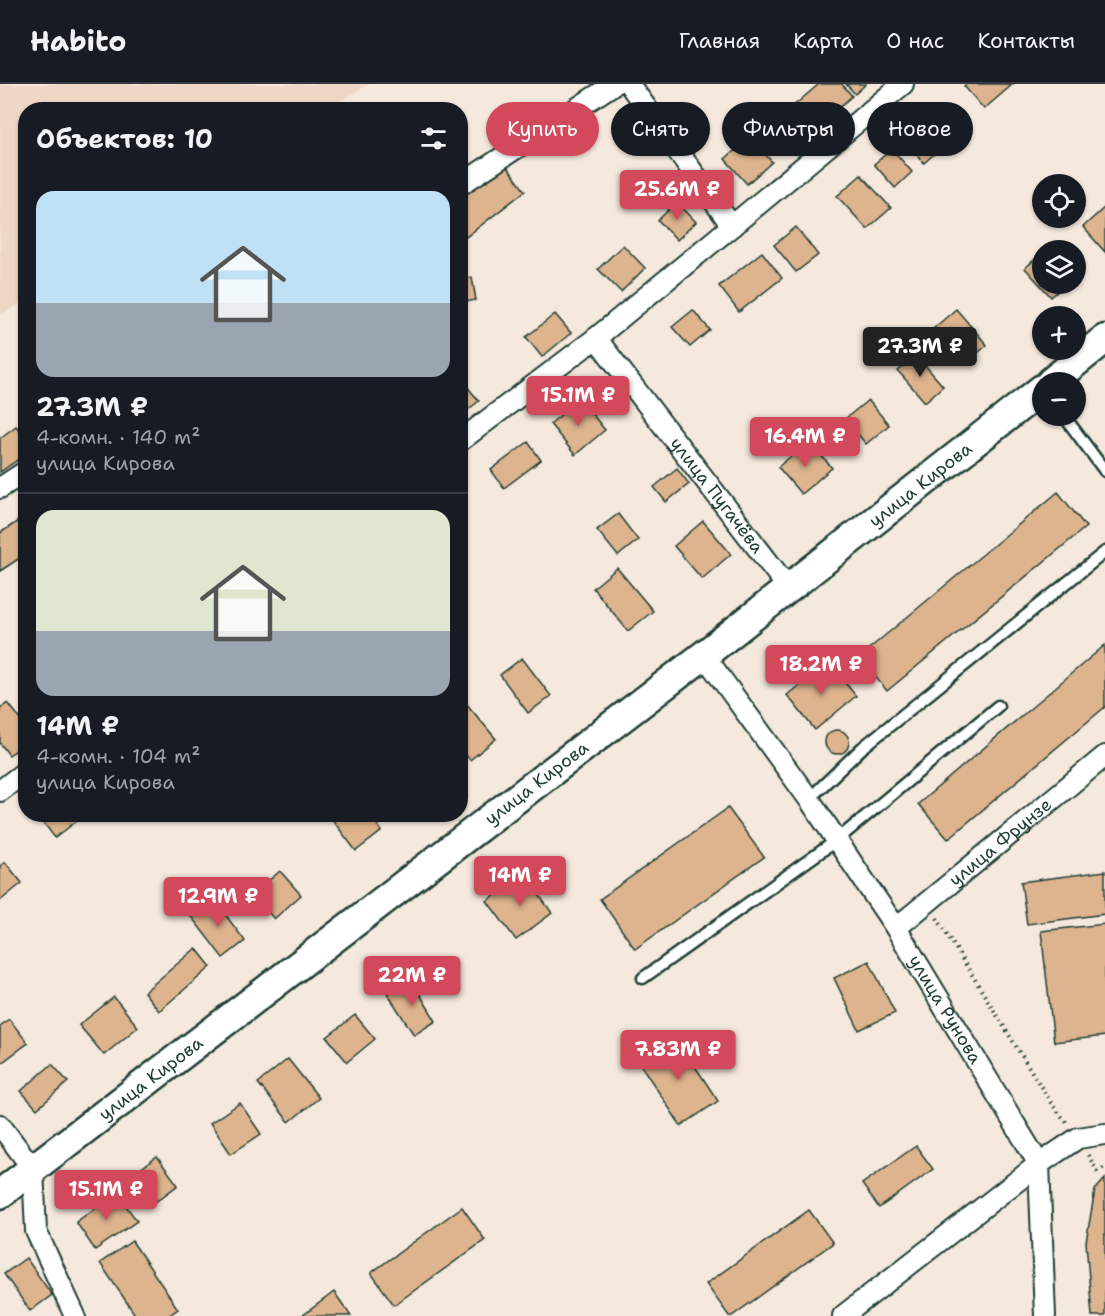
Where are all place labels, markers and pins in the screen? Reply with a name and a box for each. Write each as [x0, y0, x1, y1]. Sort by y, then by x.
pin: 25.6M ₽ [622, 170, 732, 221]
pin: 27.3M ₽ [865, 327, 975, 378]
pin: 15.1M ₽ [523, 376, 633, 427]
pin: 16.4M ₽ [750, 417, 860, 468]
pin: 18.2M ₽ [766, 645, 876, 696]
pin: 14M ₽ [478, 856, 562, 907]
pin: 12.9M ₽ [163, 877, 273, 928]
pin: 22M ₽ [370, 956, 454, 1007]
pin: 7.83M ₽ [623, 1030, 733, 1081]
pin: 15.1M ₽ [51, 1170, 161, 1221]

